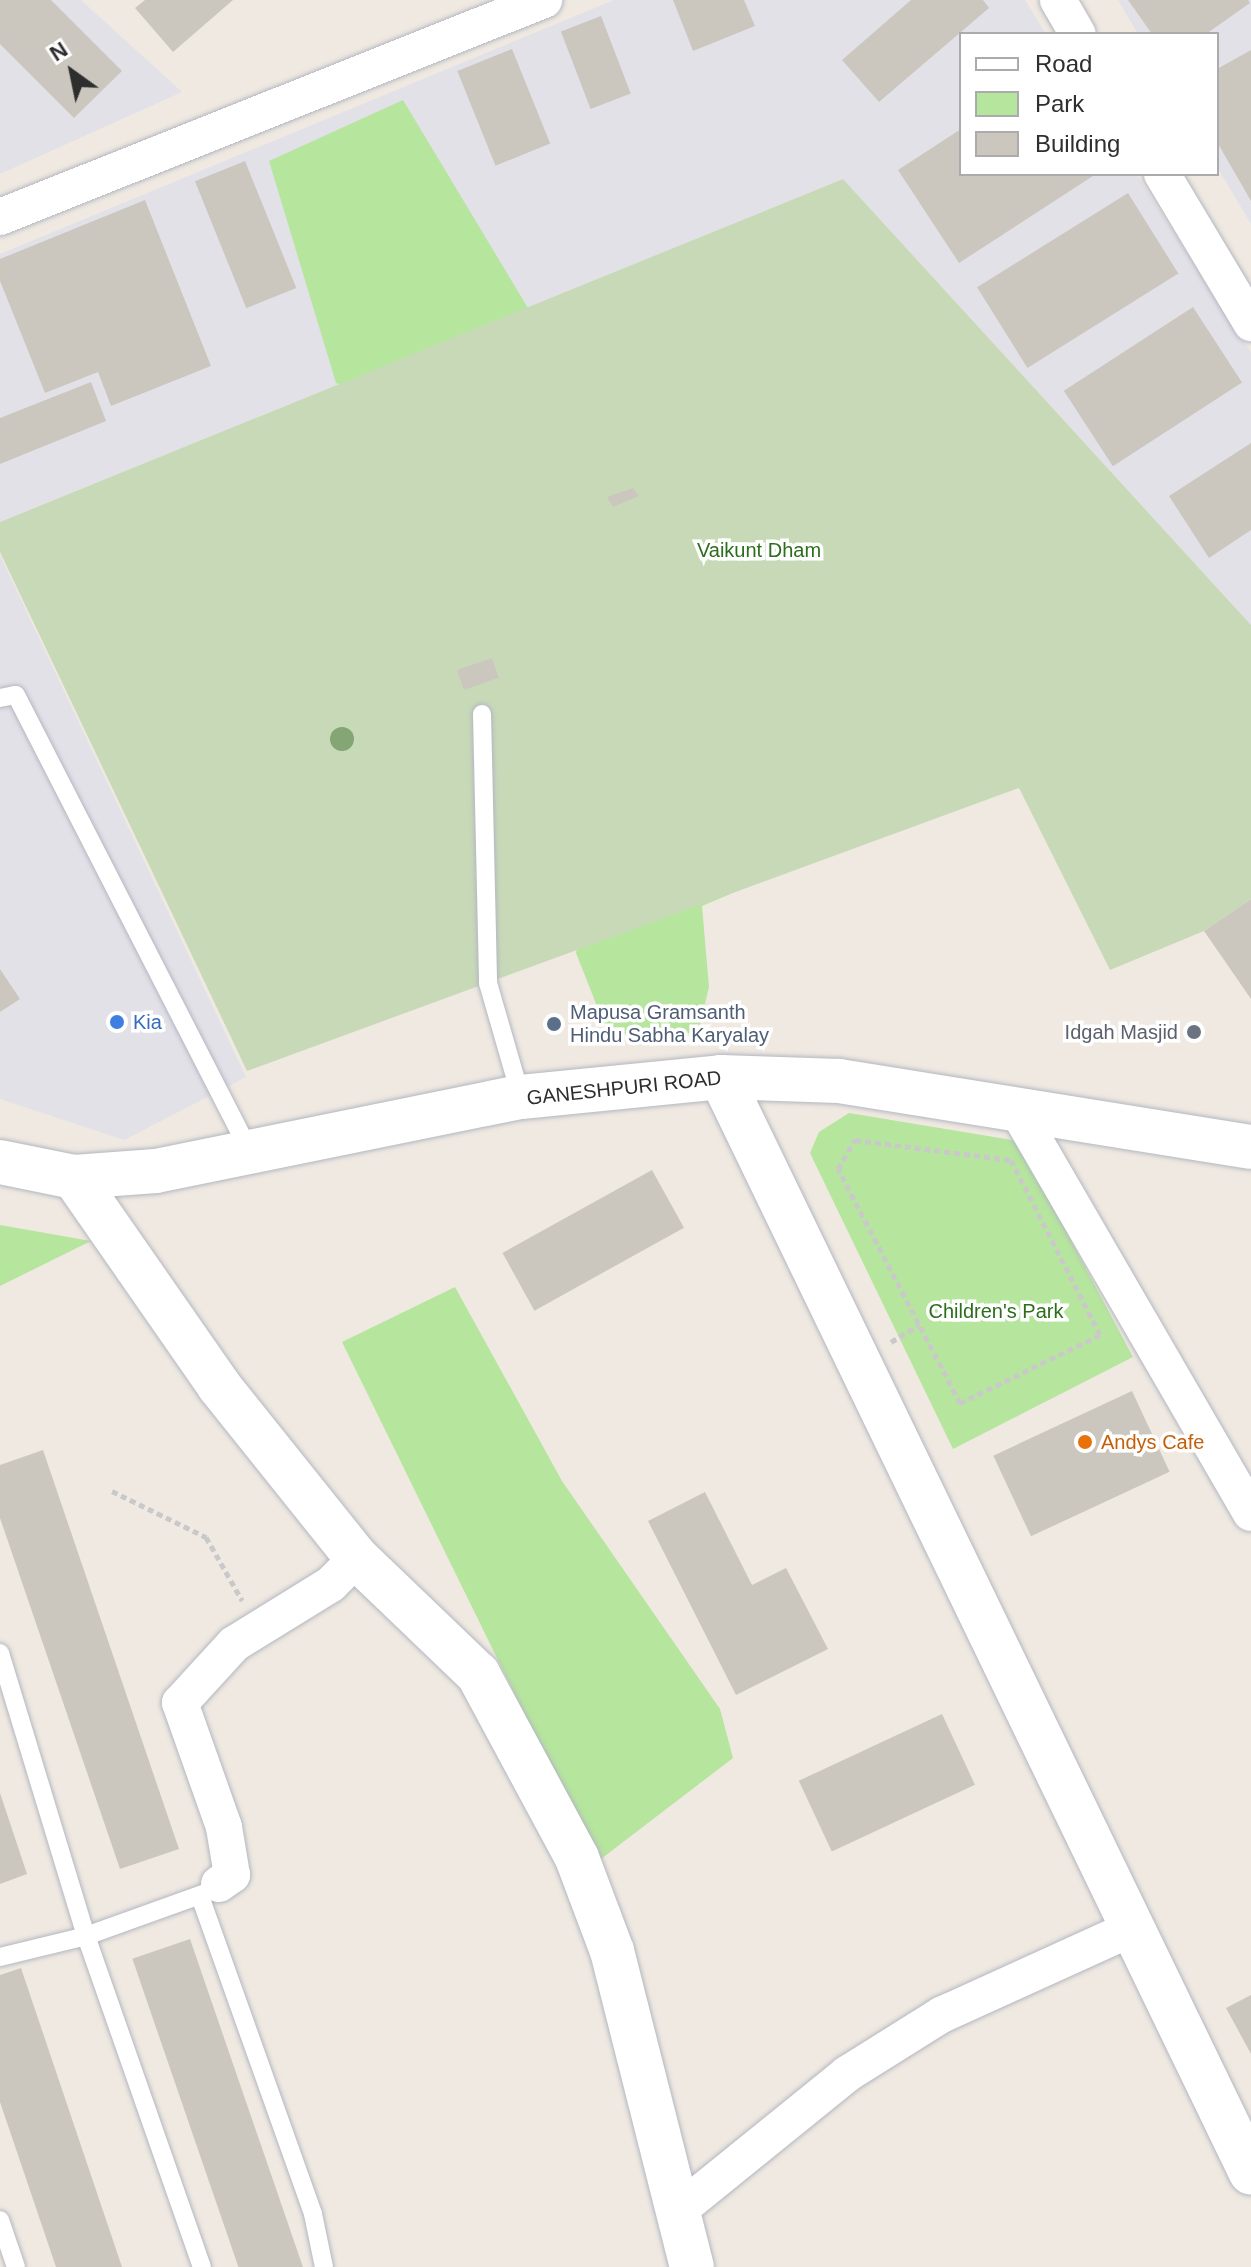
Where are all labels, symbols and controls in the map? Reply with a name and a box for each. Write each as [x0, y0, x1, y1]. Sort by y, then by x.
north arrow [32, 32, 112, 112]
legend [959, 32, 1219, 176]
text: N [45, 37, 72, 66]
text: Road [1035, 50, 1092, 77]
text: Park [1035, 90, 1084, 117]
text: Building [1035, 130, 1120, 157]
park label: Vaikunt Dham [697, 538, 821, 562]
place label: Mapusa Gramsanth Hindu Sabha Karyalay [570, 1000, 769, 1047]
place label: Kia [133, 1010, 162, 1034]
marker: Kia [108, 1013, 126, 1031]
marker: Mapusa Gramsanth Hindu Sabha Karyalay [545, 1015, 563, 1033]
place label: Idgah Masjid [1065, 1020, 1178, 1044]
marker: Idgah Masjid [1185, 1023, 1203, 1041]
street label: GANESHPURI ROAD [525, 1066, 723, 1110]
park label: Children's Park [929, 1299, 1063, 1323]
place label: Andys Cafe [1101, 1430, 1204, 1454]
marker: Andys Cafe [1076, 1433, 1094, 1451]

